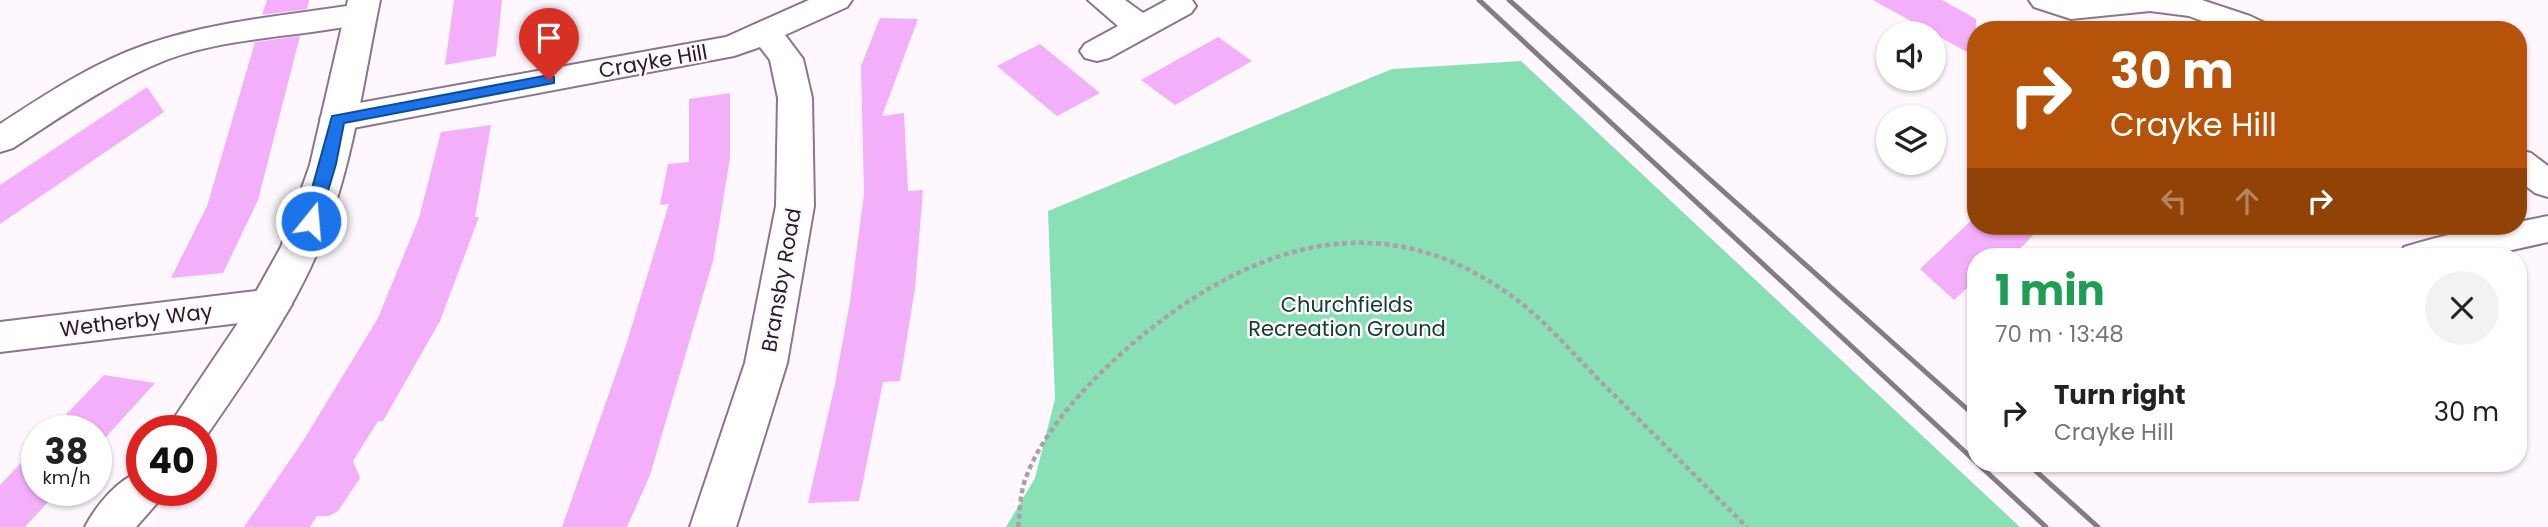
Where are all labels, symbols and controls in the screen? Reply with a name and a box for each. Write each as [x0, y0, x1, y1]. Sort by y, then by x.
pin [519, 8, 579, 80]
icon: arrive [530, 19, 568, 57]
map controls [1876, 21, 1946, 175]
button: sound [1876, 21, 1946, 91]
street label: Crayke Hill [597, 37, 709, 85]
text: 30 m [2110, 37, 2234, 105]
icon: right [1995, 49, 2086, 140]
text: Crayke Hill [2110, 102, 2277, 147]
button: layers [1876, 105, 1946, 175]
icon: left [2155, 182, 2193, 220]
icon: ahead [2228, 182, 2266, 220]
icon: right [2301, 182, 2339, 220]
position arrow [274, 184, 348, 258]
street label: Bransby Road [754, 206, 808, 354]
text: 1 min [1995, 261, 2105, 320]
button: close [2425, 271, 2499, 345]
park label: Churchfields Recreation Ground [1248, 290, 1446, 343]
street label: Wetherby Way [58, 296, 214, 344]
text: 70 m · 13:48 [1995, 318, 2124, 350]
text: Turn right [2054, 377, 2186, 413]
icon: right [1995, 394, 2033, 432]
text: 30 m [2434, 394, 2499, 430]
speed limit sign: 40 [126, 415, 217, 506]
text: Crayke Hill [2054, 416, 2174, 448]
text: 38 [45, 427, 88, 476]
text: km/h [43, 465, 90, 490]

